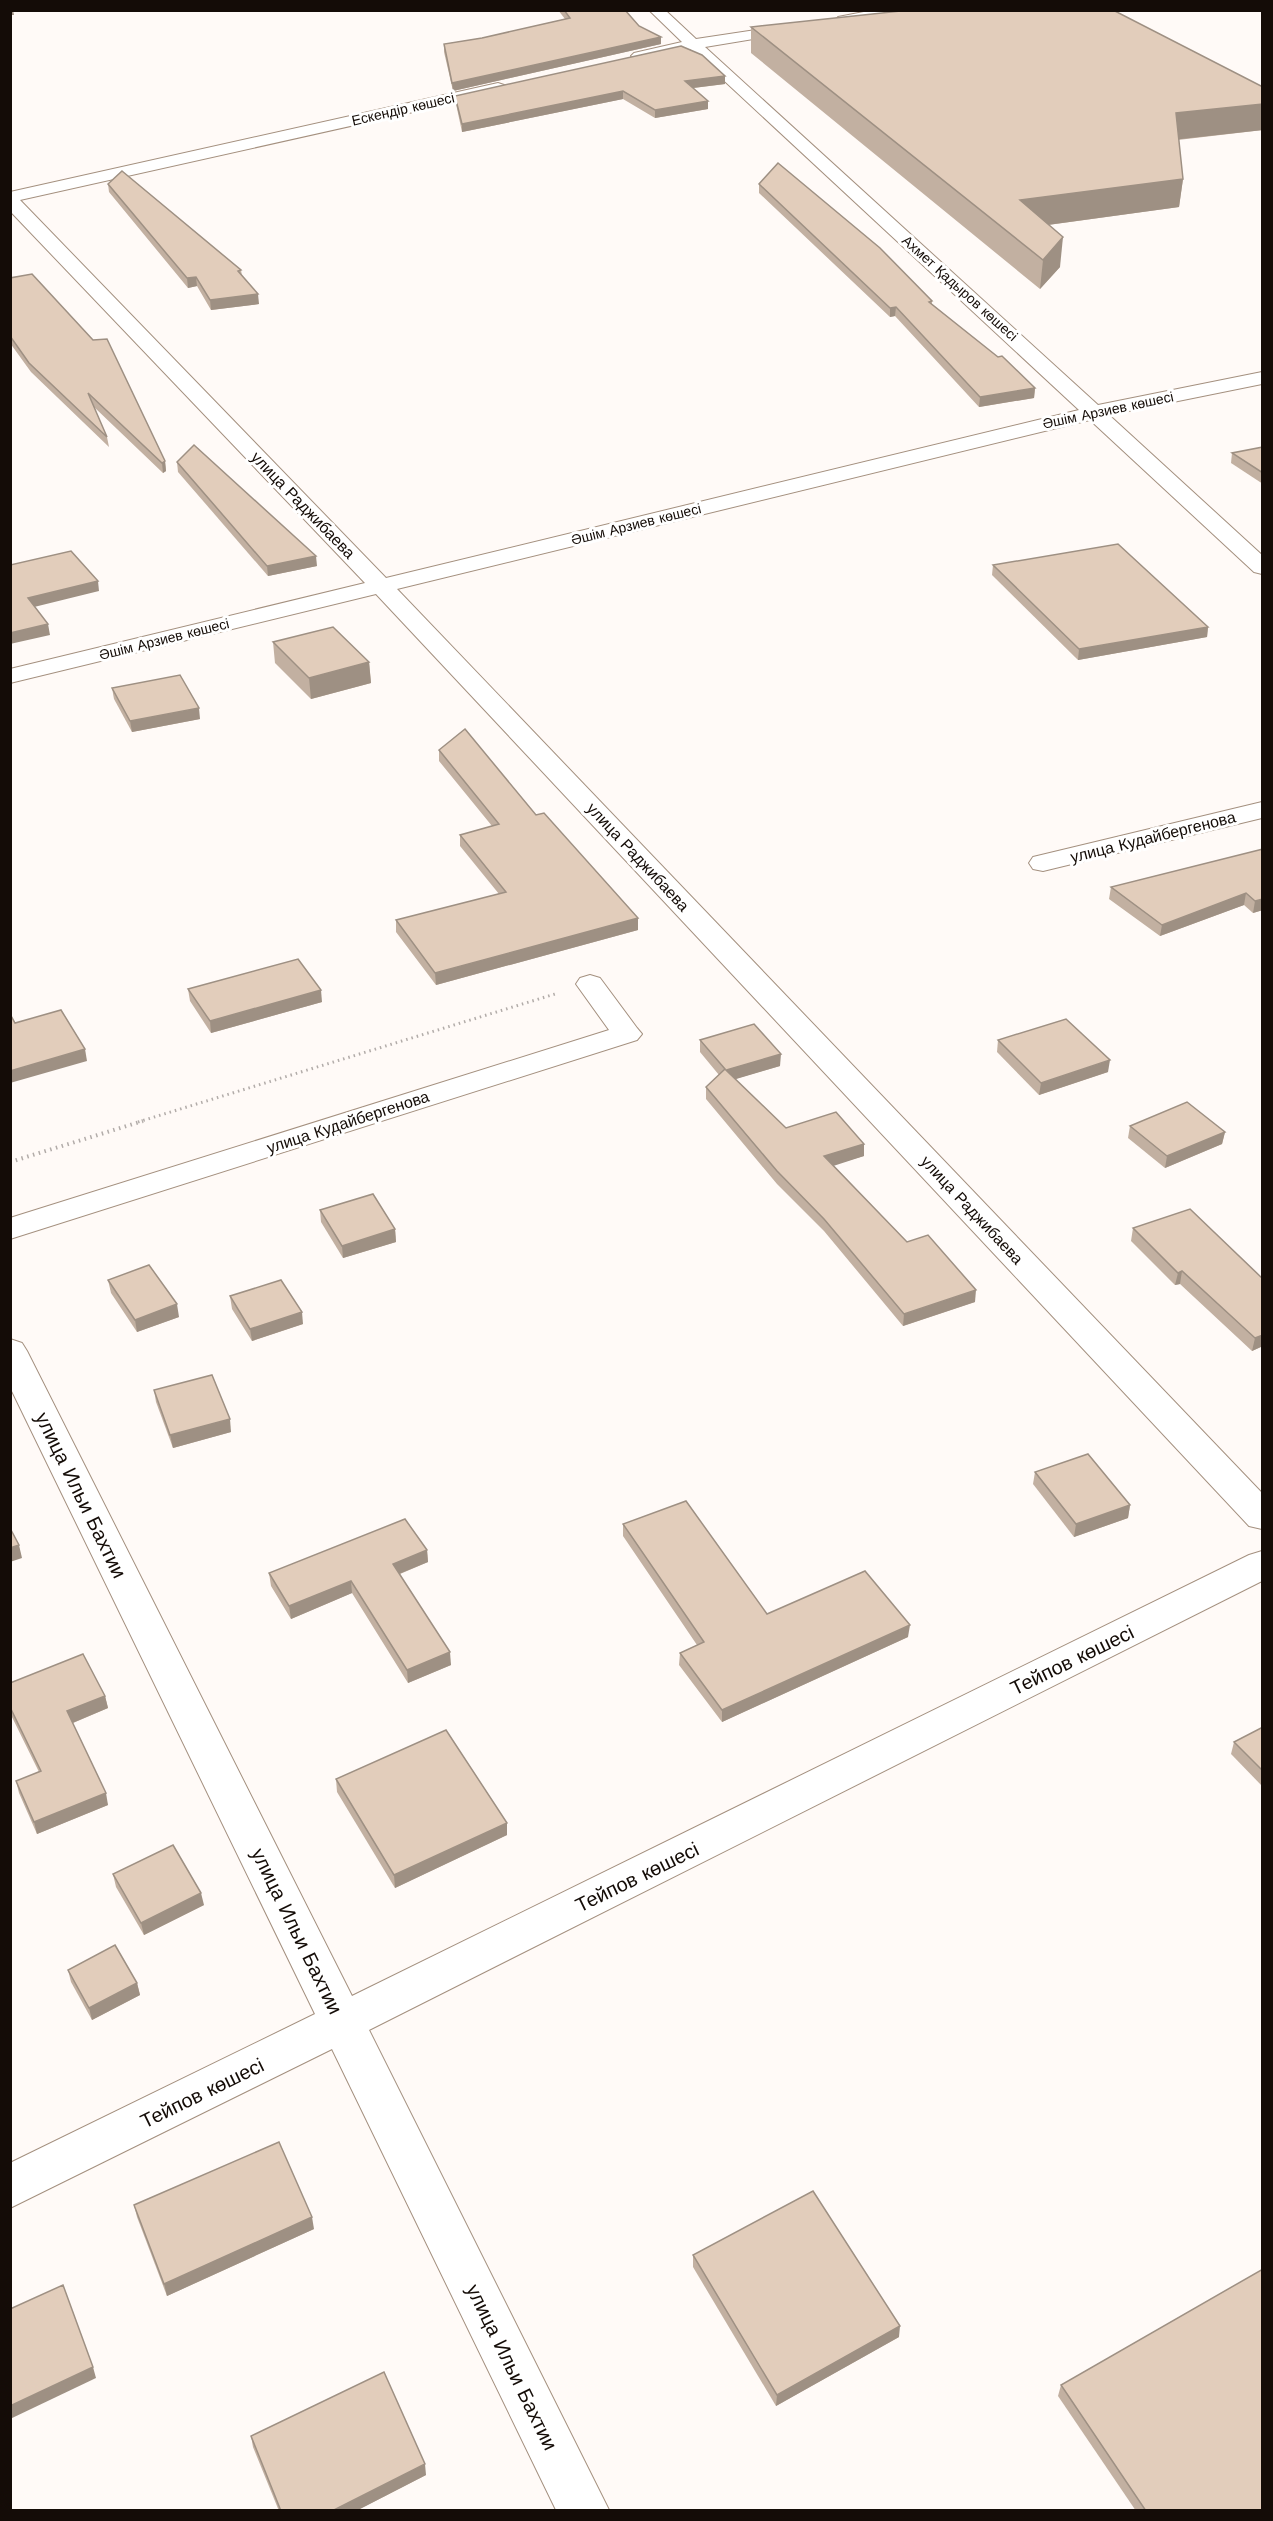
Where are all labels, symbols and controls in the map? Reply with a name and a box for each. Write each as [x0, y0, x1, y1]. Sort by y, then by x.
street label: Ескендір көшесі [350, 89, 456, 129]
street label: Ахмет Қадыров көшесі [899, 232, 1021, 344]
street label: Әшім Арзиев көшесі [1041, 388, 1175, 432]
street label: улица Раджибаева [247, 448, 359, 562]
street label: Әшім Арзиев көшесі [569, 500, 703, 548]
street label: Әшім Арзиев көшесі [97, 615, 231, 663]
street label: улица Раджибаева [583, 799, 693, 915]
street label: улица Кудайбергенова [1068, 807, 1238, 867]
street label: улица Кудайбергенова [264, 1087, 432, 1157]
street label: улица Раджибаева [917, 1152, 1027, 1268]
street label: улица Ильи Бахтии [30, 1408, 132, 1582]
street label: Тейпов көшесі [1006, 1620, 1138, 1700]
street label: Тейпов көшесі [571, 1837, 703, 1917]
street label: улица Ильи Бахтии [246, 1844, 348, 2018]
street label: Тейпов көшесі [136, 2053, 268, 2133]
street label: улица Ильи Бахтии [461, 2280, 563, 2454]

